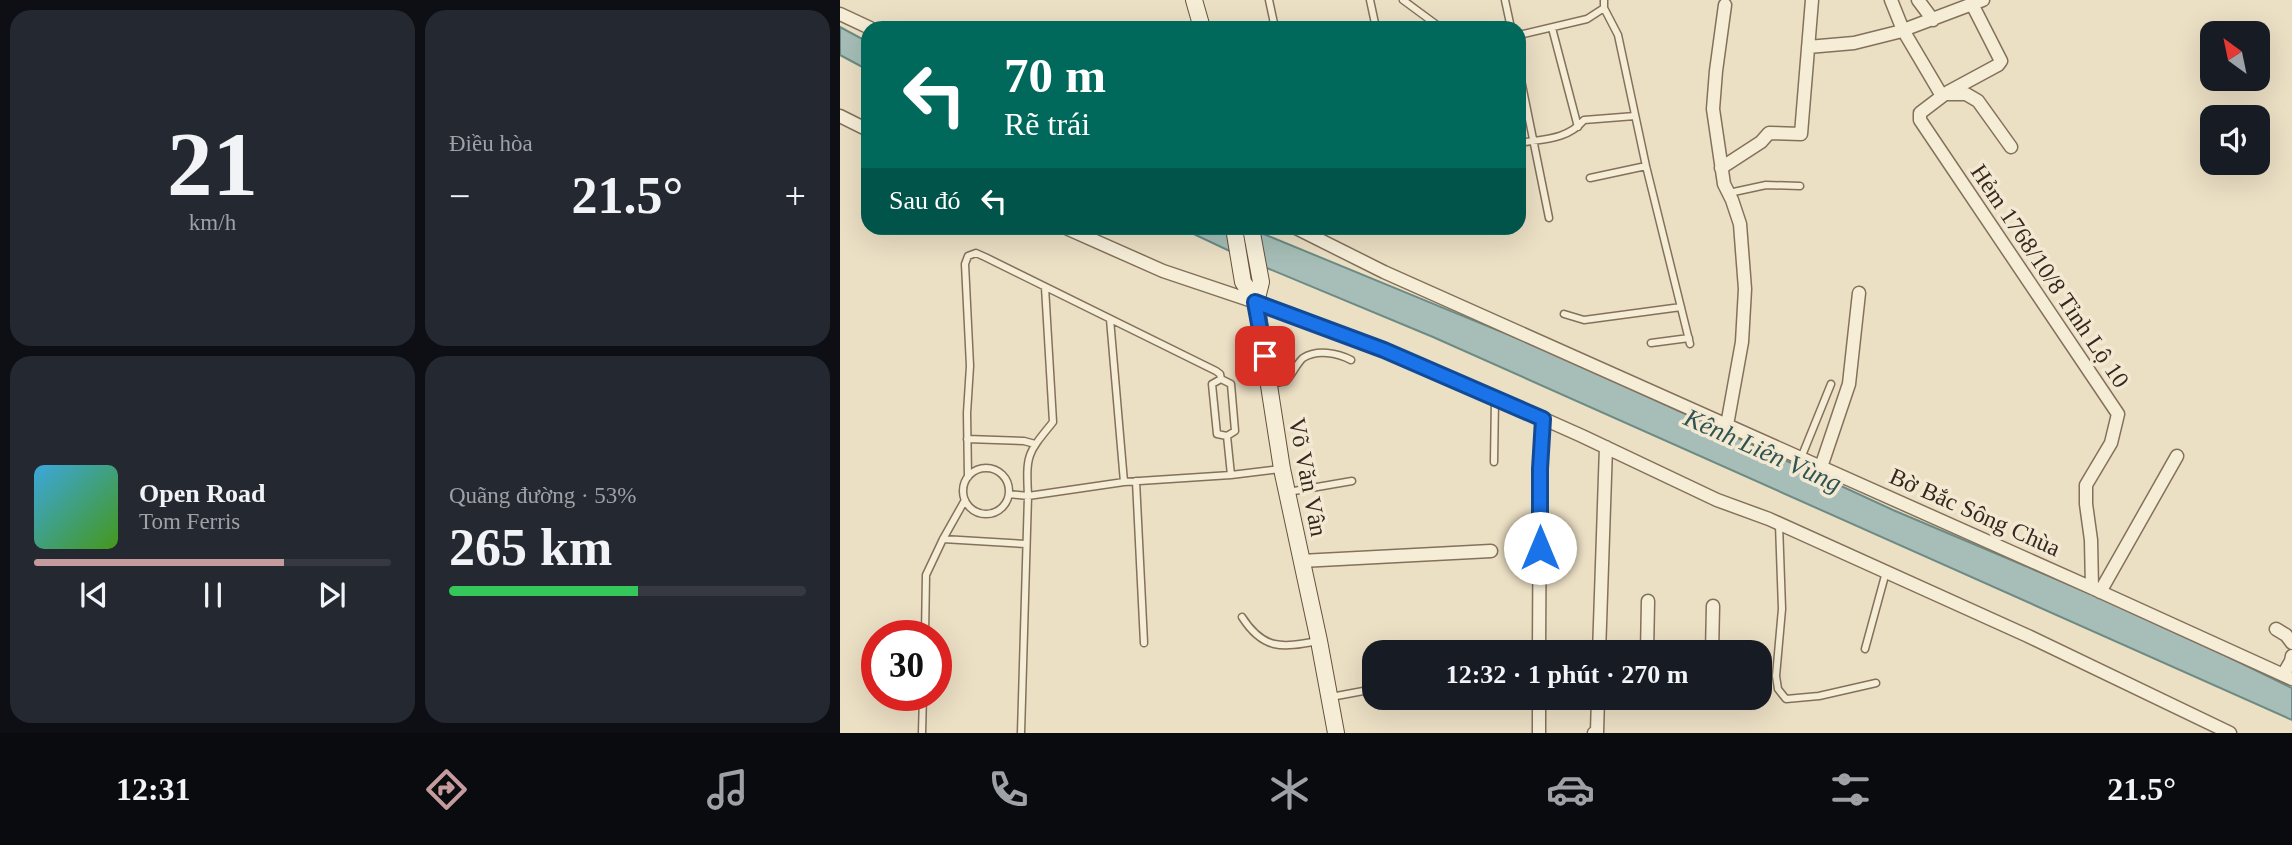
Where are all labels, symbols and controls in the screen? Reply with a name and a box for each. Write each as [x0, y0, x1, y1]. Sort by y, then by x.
north arrow [2200, 21, 2270, 91]
map controls [2200, 21, 2270, 175]
text: 70 m [1004, 48, 1106, 103]
icon: left [889, 49, 980, 140]
button: sound [2200, 105, 2270, 175]
text: Rẽ trái [1004, 106, 1090, 142]
text: 21 [167, 114, 258, 215]
text: Điều hòa [449, 131, 533, 156]
street label: Hẻm 1768/10/8 Tỉnh Lộ 10 [1966, 159, 2134, 393]
text: 21.5° [572, 167, 683, 224]
text: − [449, 175, 470, 217]
text: + [785, 175, 806, 217]
icon: left [975, 182, 1013, 220]
text: Sau đó [889, 186, 961, 215]
text: km/h [189, 210, 236, 235]
pin [1235, 326, 1295, 386]
icon: arrive [1246, 337, 1284, 375]
water label: Kênh Liên Vùng [1679, 402, 1846, 498]
street label: Võ Văn Vân [1284, 415, 1332, 539]
street label: Bờ Bắc Sông Chùa [1886, 463, 2065, 561]
text: Open Road [139, 479, 265, 508]
text: Quãng đường · 53% [449, 483, 637, 508]
text: Tom Ferris [139, 509, 240, 534]
position arrow [1503, 511, 1577, 585]
text: 265 km [449, 519, 612, 576]
icon: previous [75, 576, 113, 614]
icon: pause [194, 576, 232, 614]
icon: next [313, 576, 351, 614]
speed limit sign: 30 [861, 620, 952, 711]
text: 12:32 · 1 phút · 270 m [1446, 660, 1688, 689]
icon: directions [422, 765, 471, 814]
icon: music [703, 765, 752, 814]
icon: phone [984, 765, 1033, 814]
icon: climate [1265, 765, 1314, 814]
icon: car [1546, 765, 1595, 814]
icon: filters [1826, 765, 1875, 814]
text: 12:31 [116, 771, 191, 807]
text: 21.5° [2107, 771, 2176, 807]

